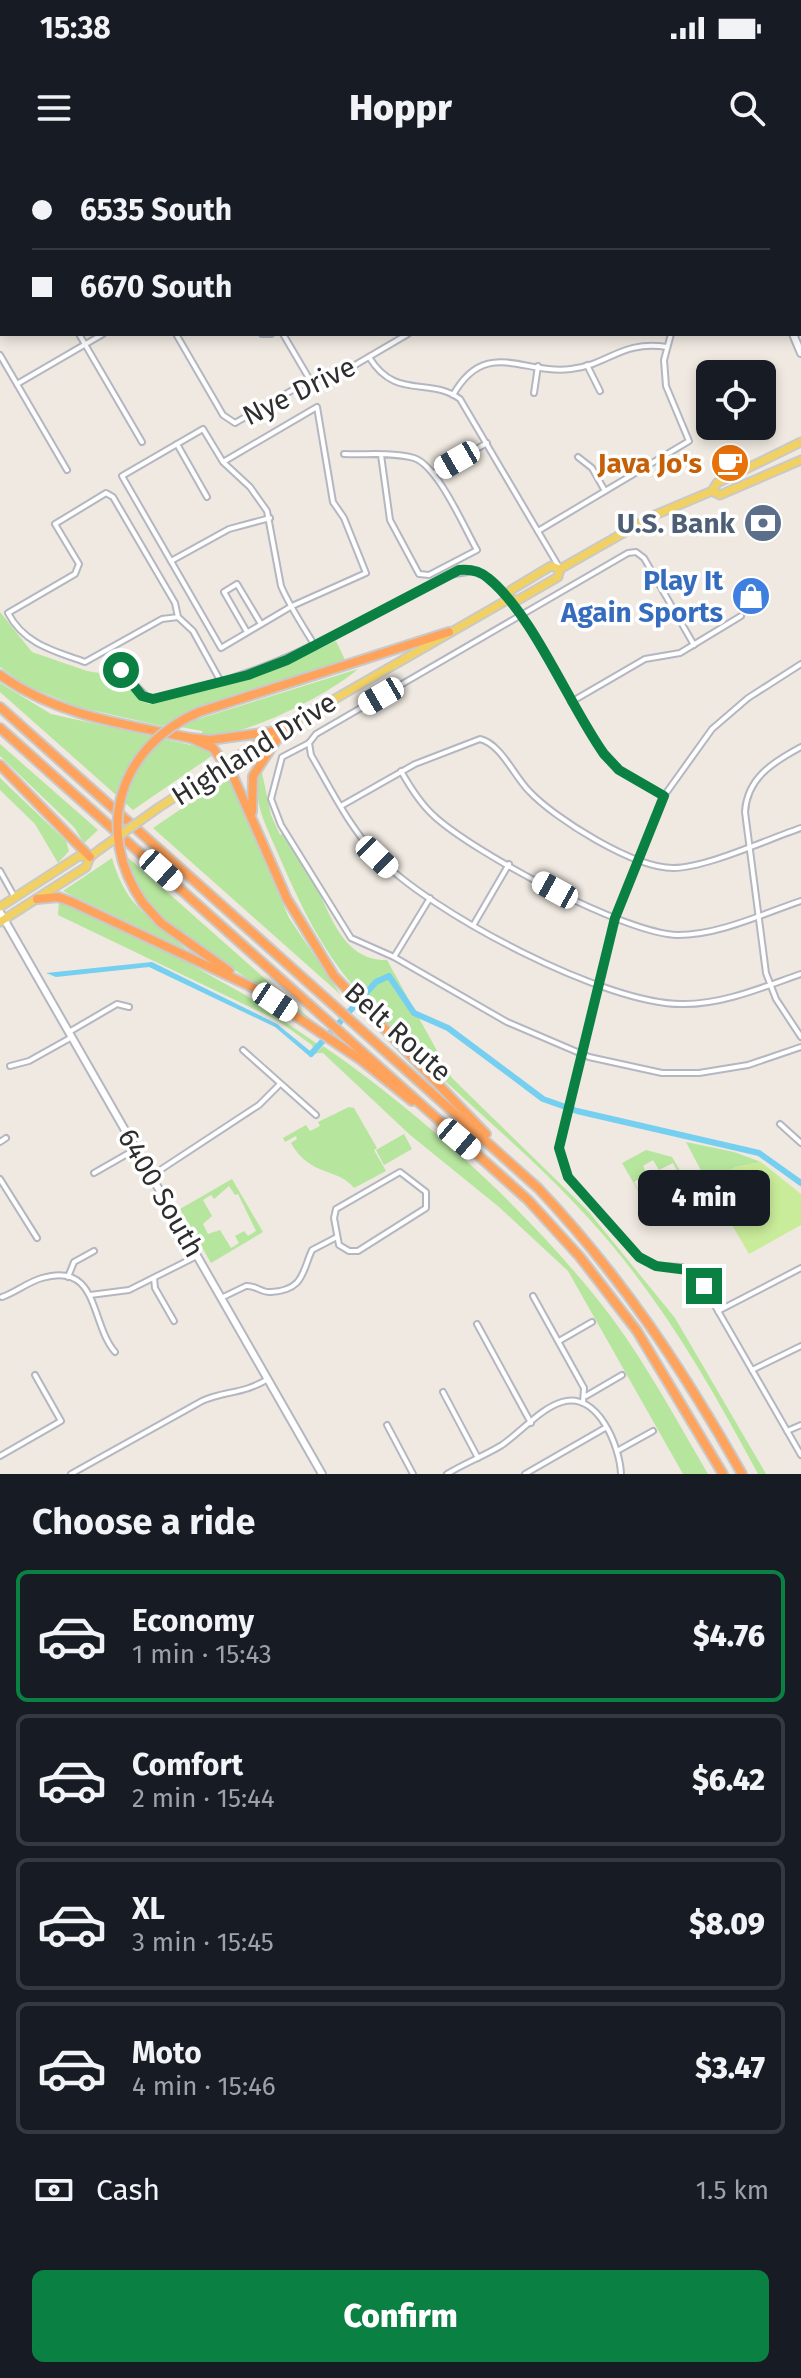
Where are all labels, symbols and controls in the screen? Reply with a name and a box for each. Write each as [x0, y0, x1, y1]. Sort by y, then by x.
text: 15:38 [40, 10, 111, 46]
icon: menu [32, 86, 76, 130]
text: Hoppr [349, 86, 452, 130]
icon: search [725, 86, 769, 130]
text: 6535 South [80, 192, 232, 228]
text: 6670 South [80, 269, 232, 305]
street label: Nye Drive [237, 350, 361, 432]
map controls [696, 360, 776, 440]
button: locate [696, 360, 776, 440]
car [430, 438, 484, 482]
cafe icon: Java Jo's [709, 442, 751, 484]
place label: Java Jo's [597, 447, 702, 480]
bank icon: U.S. Bank [742, 502, 784, 544]
place label: U.S. Bank [617, 507, 736, 540]
place label: Play It Again Sports [560, 564, 724, 629]
shop icon: Play It Again Sports [730, 575, 772, 617]
route start [103, 652, 139, 688]
car [354, 674, 408, 718]
street label: Highland Drive [166, 685, 342, 813]
car [351, 832, 403, 882]
car [135, 845, 187, 895]
car [528, 868, 582, 912]
street label: Belt Route [338, 976, 458, 1088]
car [248, 979, 302, 1025]
car [433, 1114, 485, 1164]
street label: 6400 South [111, 1123, 211, 1263]
callout: 4 min [638, 1170, 770, 1226]
text: 4 min [671, 1182, 737, 1213]
route end [686, 1268, 722, 1304]
text: Choose a ride [32, 1500, 255, 1544]
icon: car [36, 1600, 108, 1672]
text: Economy [132, 1603, 254, 1639]
text: $4.76 [693, 1618, 765, 1654]
text: 1 min · 15:43 [132, 1639, 272, 1670]
icon: car [36, 1744, 108, 1816]
text: Comfort [132, 1747, 243, 1783]
text: $6.42 [692, 1762, 765, 1798]
text: 2 min · 15:44 [132, 1783, 275, 1814]
icon: car [36, 1888, 108, 1960]
text: XL [132, 1891, 165, 1927]
text: $8.09 [689, 1906, 765, 1942]
text: 3 min · 15:45 [132, 1927, 274, 1958]
icon: car [36, 2032, 108, 2104]
text: Moto [132, 2035, 202, 2071]
text: $3.47 [695, 2050, 765, 2086]
text: 4 min · 15:46 [132, 2071, 276, 2102]
icon: cash [32, 2168, 76, 2212]
text: Cash [96, 2172, 160, 2208]
text: 1.5 km [696, 2175, 769, 2206]
button: Confirm [32, 2270, 769, 2362]

